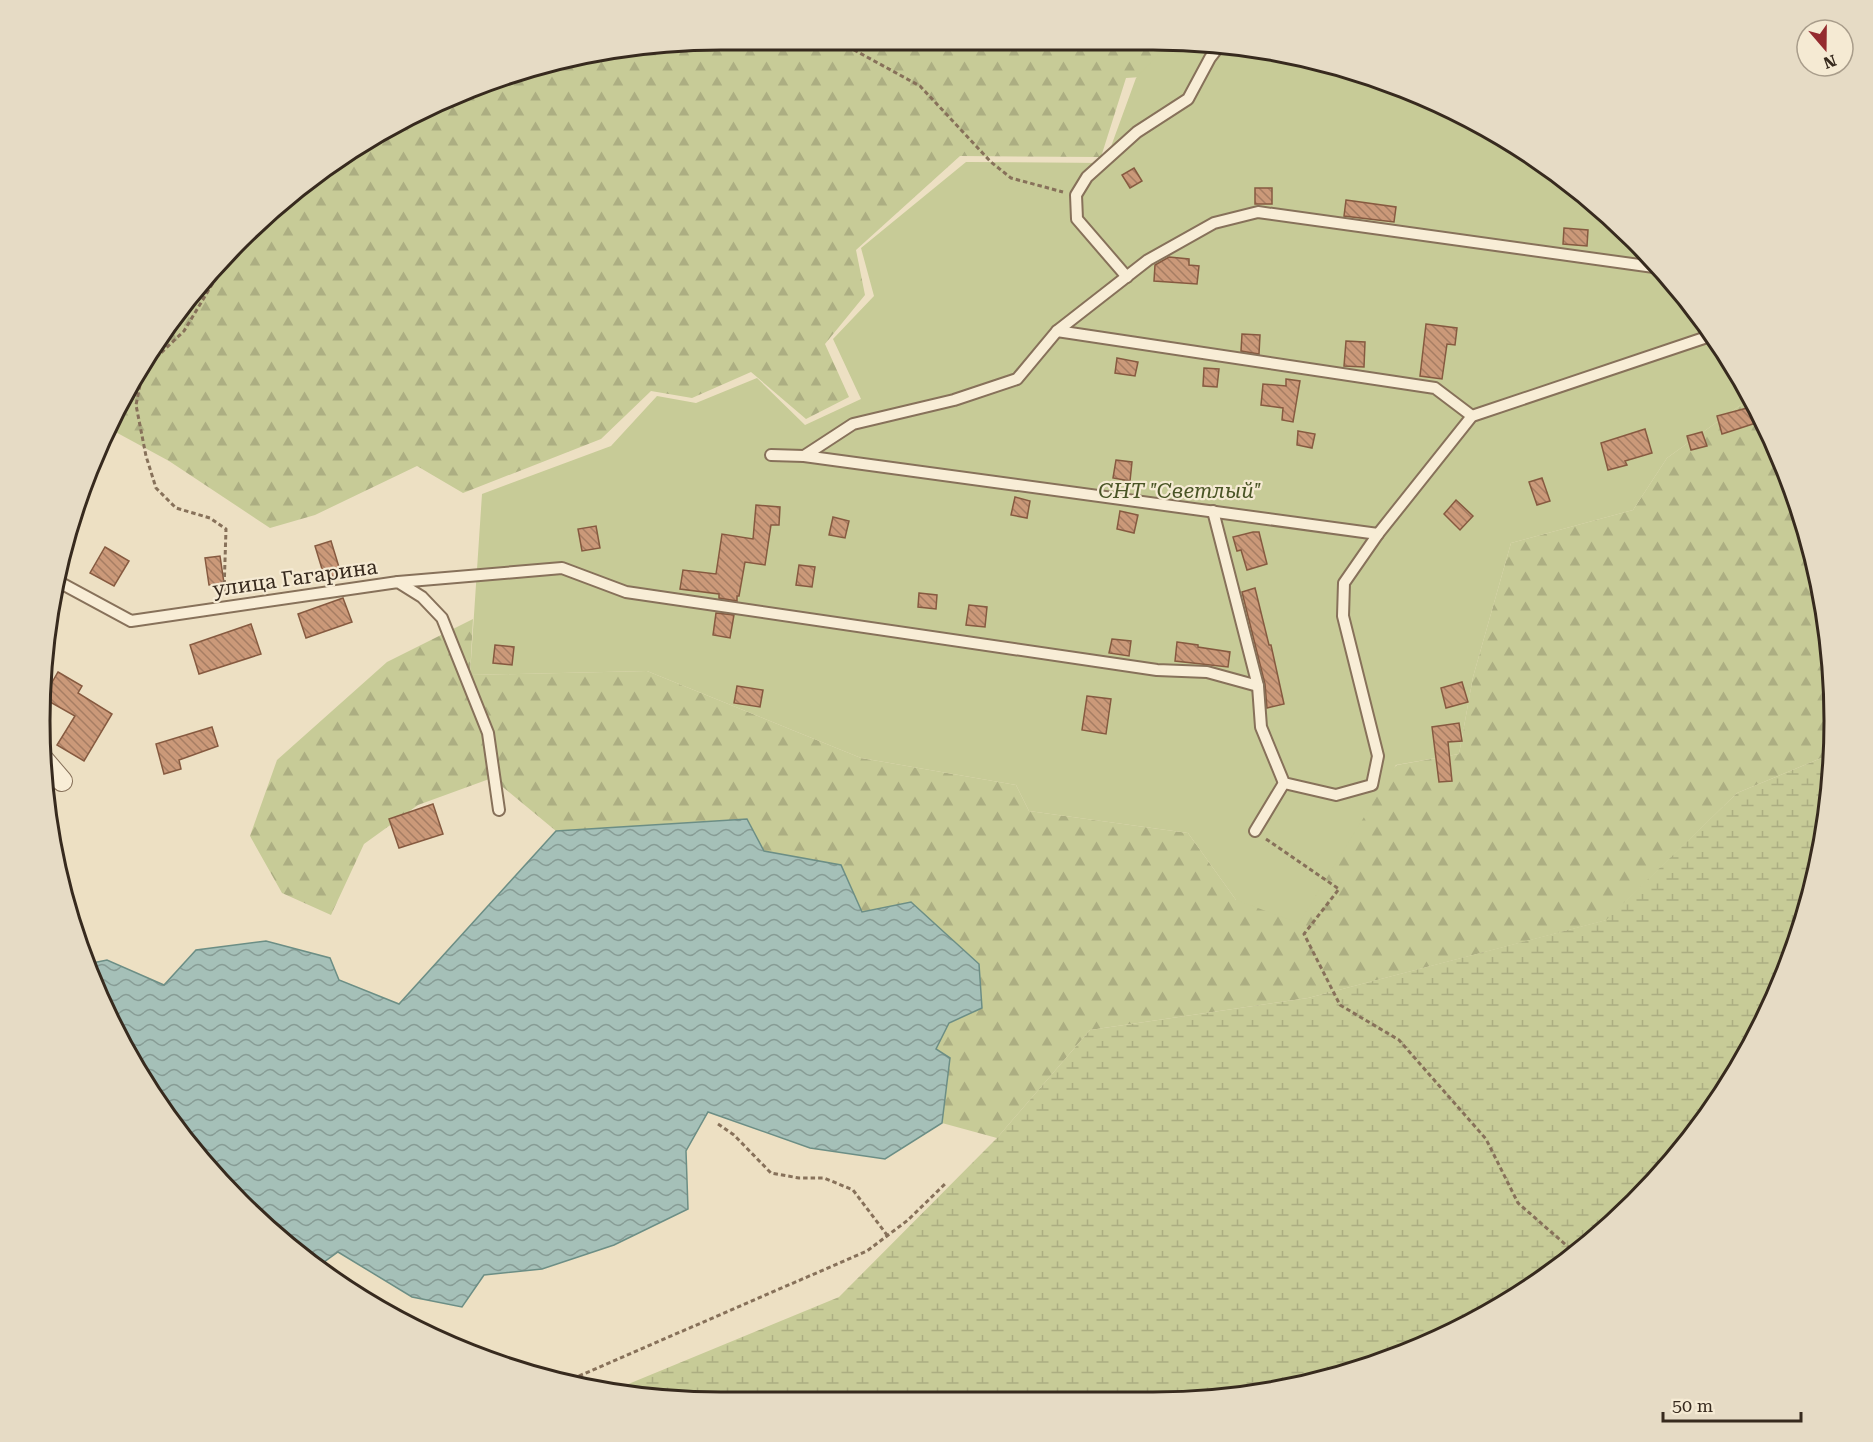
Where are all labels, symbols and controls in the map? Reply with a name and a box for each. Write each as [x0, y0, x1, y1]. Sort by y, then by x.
north arrow [1795, 18, 1855, 78]
text: N [1821, 51, 1839, 73]
park label: СНТ "Светлый" [1098, 479, 1262, 503]
street label: улица Гагарина [211, 554, 380, 601]
scale bar [1663, 1385, 1801, 1423]
text: 50 m [1672, 1395, 1713, 1416]

